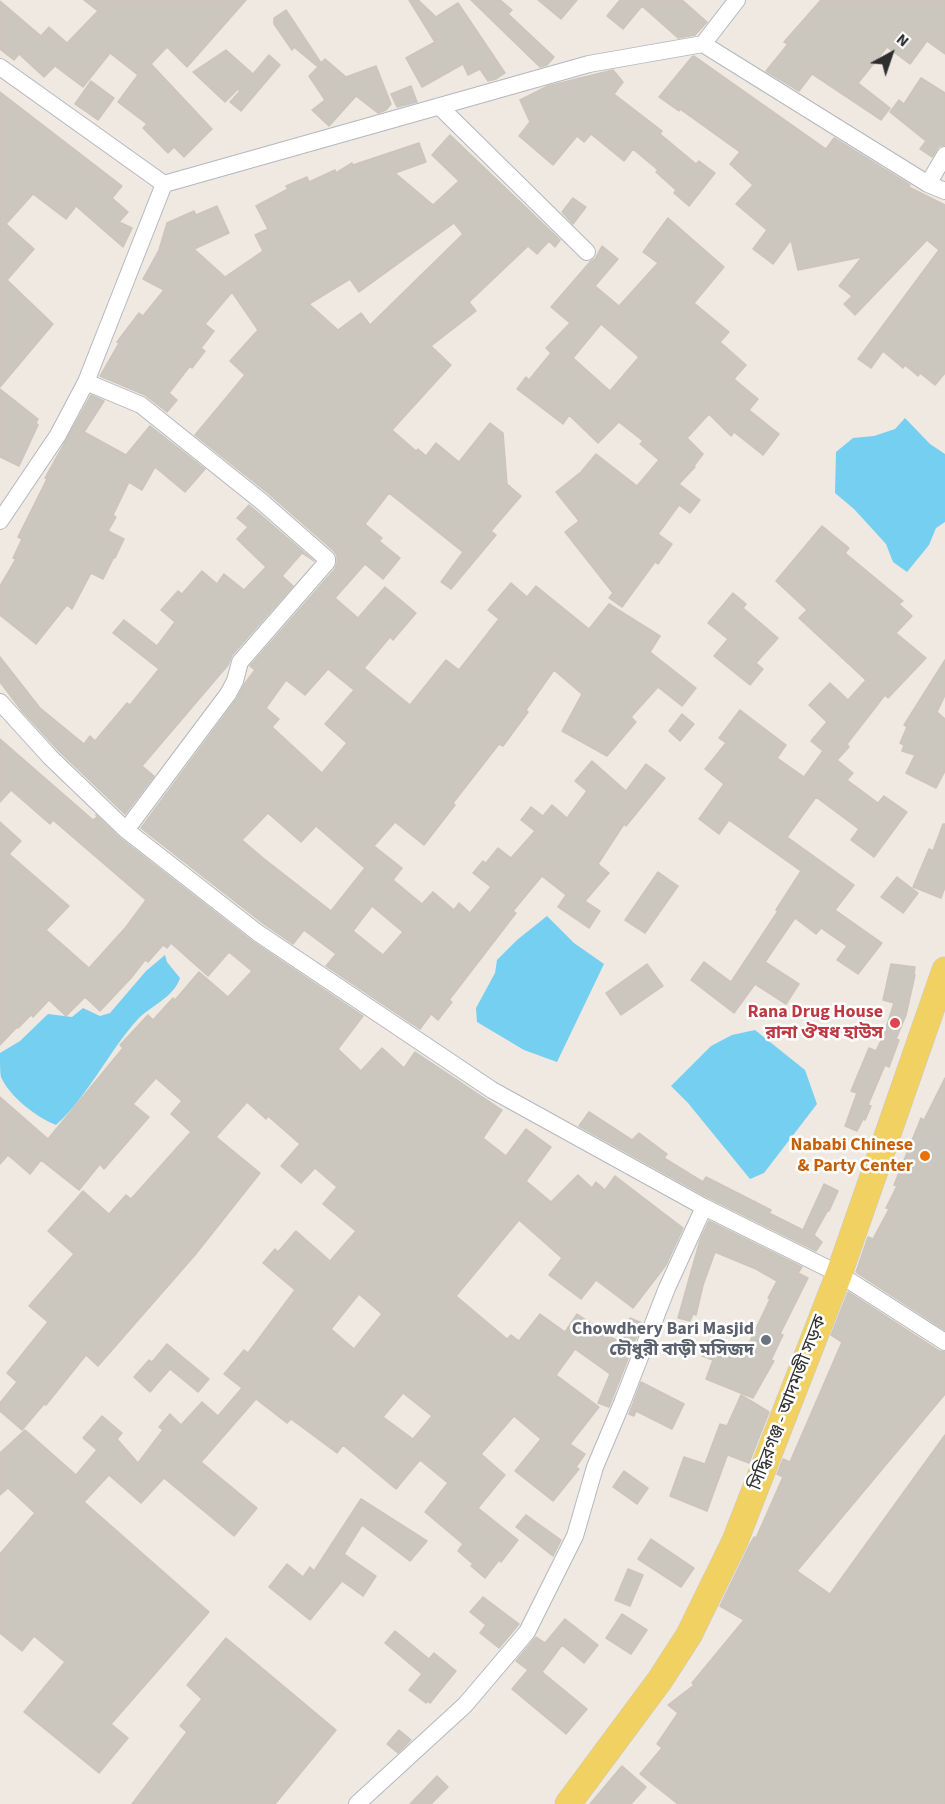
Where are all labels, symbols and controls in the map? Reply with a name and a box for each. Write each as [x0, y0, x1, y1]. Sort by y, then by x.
north arrow [861, 24, 921, 84]
text: N [891, 28, 914, 52]
place label: Rana Drug House রানা ঔষধ হাউস [748, 1002, 883, 1044]
marker: Rana Drug House রানা ঔষধ হাউস [888, 1016, 902, 1030]
place label: Nababi Chinese & Party Center [790, 1135, 913, 1178]
marker: Nababi Chinese & Party Center [918, 1149, 932, 1163]
street label: সিদ্ধিরগঞ্জ - আদমজী সড়ক [746, 1312, 832, 1494]
place label: Chowdhery Bari Masjid চৌধুরী বাড়ী মসিজদ [572, 1319, 754, 1362]
marker: Chowdhery Bari Masjid চৌধুরী বাড়ী মসিজদ [759, 1333, 773, 1347]

